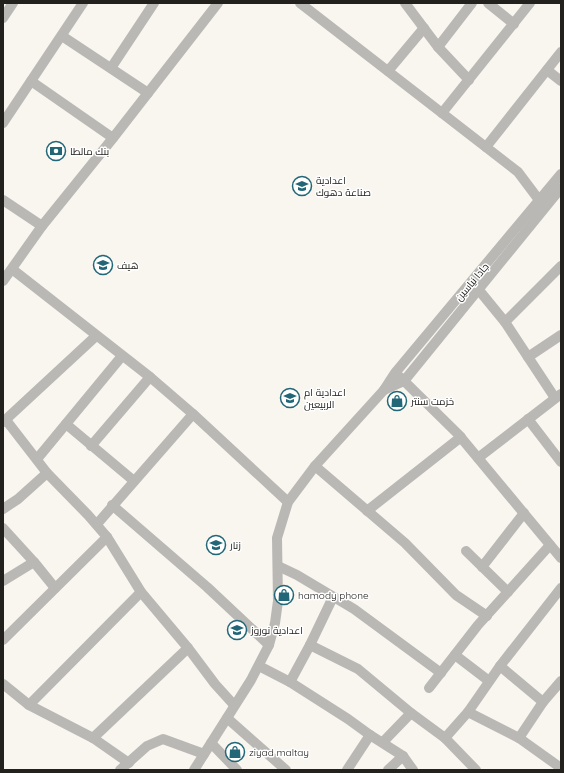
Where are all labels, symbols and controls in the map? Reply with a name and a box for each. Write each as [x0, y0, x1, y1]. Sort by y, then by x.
bank icon: بنك مالطا [45, 140, 67, 162]
place label: بنك مالطا [70, 145, 109, 158]
place label: اعدادية صناعة دهوك [316, 174, 371, 199]
school or university icon: اعدادية صناعة دهوك [291, 175, 313, 197]
school or university icon: هَيف [92, 254, 114, 276]
place label: هَيف [117, 259, 138, 272]
street label: جادا نیاسین [452, 260, 492, 304]
place label: اعدادية ام الربيعين [304, 386, 346, 411]
school or university icon: اعدادية ام الربيعين [279, 387, 301, 409]
shop icon: خزمت سنتر [386, 390, 408, 412]
place label: خزمت سنتر [410, 395, 454, 408]
school or university icon: زنار [205, 534, 227, 556]
place label: زنار [229, 539, 241, 552]
shop icon: hamody phone [273, 584, 295, 606]
place label: hamody phone [298, 589, 369, 602]
school or university icon: اعدادية نوروز [226, 619, 248, 641]
place label: اعدادية نوروز [250, 624, 303, 637]
shop icon: ziyad maltay [224, 741, 246, 763]
place label: ziyad maltay [249, 746, 309, 759]

